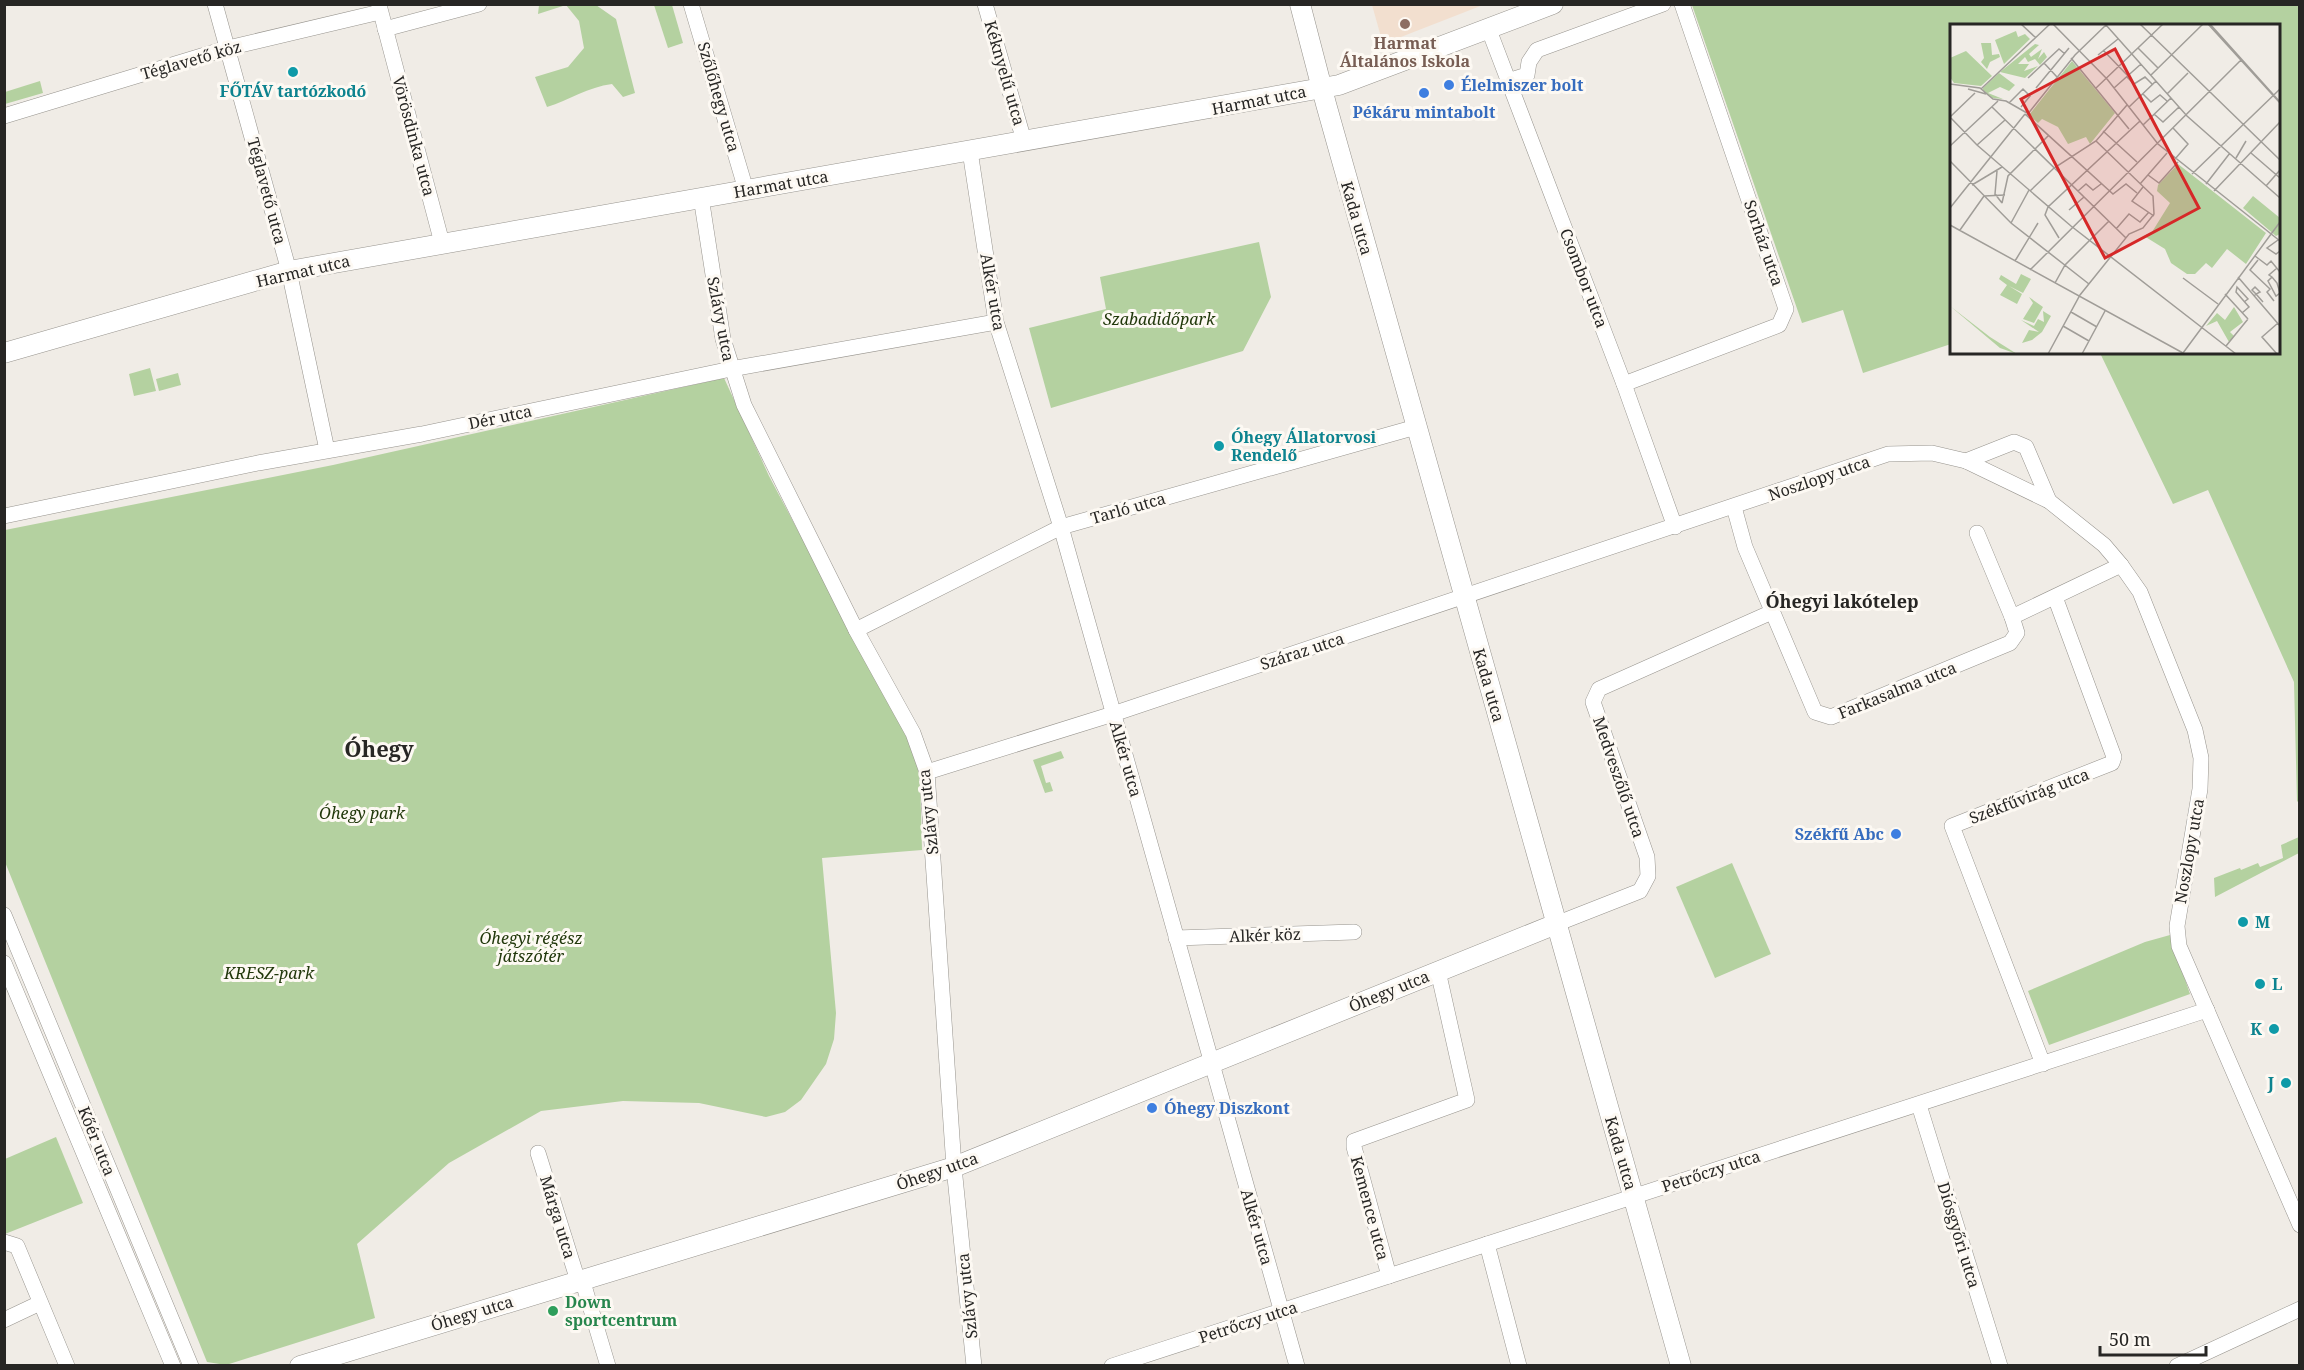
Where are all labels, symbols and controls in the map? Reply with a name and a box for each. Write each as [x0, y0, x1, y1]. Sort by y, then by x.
marker: Harmat Általános Iskola [1398, 17, 1412, 31]
street label: Kéknyelű utca [979, 18, 1031, 128]
inset map [1950, 24, 2280, 354]
place label: Harmat Általános Iskola [1340, 32, 1471, 72]
street label: Téglavető köz [138, 35, 244, 85]
street label: Szőlőhegy utca [693, 39, 745, 155]
marker: FŐTÁV tartózkodó [286, 65, 300, 79]
street label: Vörösdinka utca [387, 73, 441, 199]
place label: Élelmiszer bolt [1461, 74, 1584, 96]
marker: Élelmiszer bolt [1442, 78, 1456, 92]
place label: FŐTÁV tartózkodó [220, 80, 367, 102]
street label: Harmat utca [1210, 80, 1308, 120]
marker: Pékáru mintabolt [1417, 86, 1431, 100]
place label: Pékáru mintabolt [1353, 101, 1496, 123]
street label: Téglavető utca [242, 135, 292, 247]
street label: Harmat utca [732, 165, 830, 203]
street label: Kada utca [1336, 179, 1378, 257]
street label: Sorház utca [1739, 197, 1789, 289]
street label: Csombor utca [1555, 225, 1613, 331]
street label: Harmat utca [254, 250, 352, 292]
street label: Alkér utca [975, 252, 1011, 332]
street label: Szlávy utca [702, 275, 740, 363]
park label: Szabadidőpark [1103, 308, 1216, 330]
street label: Dér utca [466, 400, 534, 434]
place label: Óhegy Állatorvosi Rendelő [1231, 426, 1377, 466]
marker: Óhegy Állatorvosi Rendelő [1212, 439, 1226, 453]
street label: Noszlopy utca [1765, 450, 1873, 506]
street label: Tarló utca [1088, 487, 1168, 529]
district label: Óhegyi lakótelep [1765, 589, 1919, 613]
street label: Száraz utca [1257, 627, 1347, 675]
street label: Kada utca [1468, 646, 1510, 724]
street label: Farkasalma utca [1835, 656, 1959, 724]
street label: Medveszőlő utca [1588, 713, 1650, 841]
street label: Alkér utca [1105, 718, 1147, 800]
district label: Óhegy [344, 733, 414, 763]
street label: Székfűvirág utca [1966, 763, 2092, 829]
street label: Szlávy utca [913, 768, 943, 856]
street label: Noszlopy utca [2169, 797, 2209, 905]
park label: Óhegy park [319, 802, 406, 824]
place label: Székfű Abc [1795, 823, 1884, 845]
marker: Székfű Abc [1889, 827, 1903, 841]
place label: M [2255, 911, 2270, 933]
marker: M [2236, 915, 2250, 929]
street label: Alkér köz [1229, 923, 1301, 947]
park label: Óhegyi régész játszótér [479, 927, 583, 967]
park label: KRESZ-park [223, 962, 315, 984]
street label: Óhegy utca [1345, 965, 1433, 1017]
place label: L [2272, 973, 2282, 995]
marker: L [2253, 977, 2267, 991]
place label: K [2250, 1018, 2262, 1040]
marker: K [2267, 1022, 2281, 1036]
place label: J [2267, 1072, 2275, 1094]
marker: J [2279, 1076, 2293, 1090]
place label: Óhegy Diszkont [1164, 1097, 1290, 1119]
marker: Óhegy Diszkont [1145, 1101, 1159, 1115]
street label: Kőér utca [73, 1103, 121, 1179]
street label: Kada utca [1600, 1114, 1642, 1192]
street label: Petrőczy utca [1659, 1145, 1763, 1197]
street label: Óhegy utca [893, 1147, 981, 1195]
street label: Kemence utca [1346, 1154, 1394, 1262]
street label: Márga utca [535, 1173, 581, 1261]
street label: Diósgyőri utca [1932, 1179, 1986, 1291]
street label: Alkér utca [1236, 1186, 1278, 1268]
street label: Szlávy utca [952, 1252, 982, 1340]
street label: Óhegy utca [428, 1290, 516, 1336]
place label: Down sportcentrum [565, 1291, 677, 1331]
street label: Petrőczy utca [1196, 1296, 1300, 1348]
marker: Down sportcentrum [546, 1304, 560, 1318]
scale bar [2100, 1319, 2206, 1357]
text: 50 m [2109, 1327, 2151, 1351]

